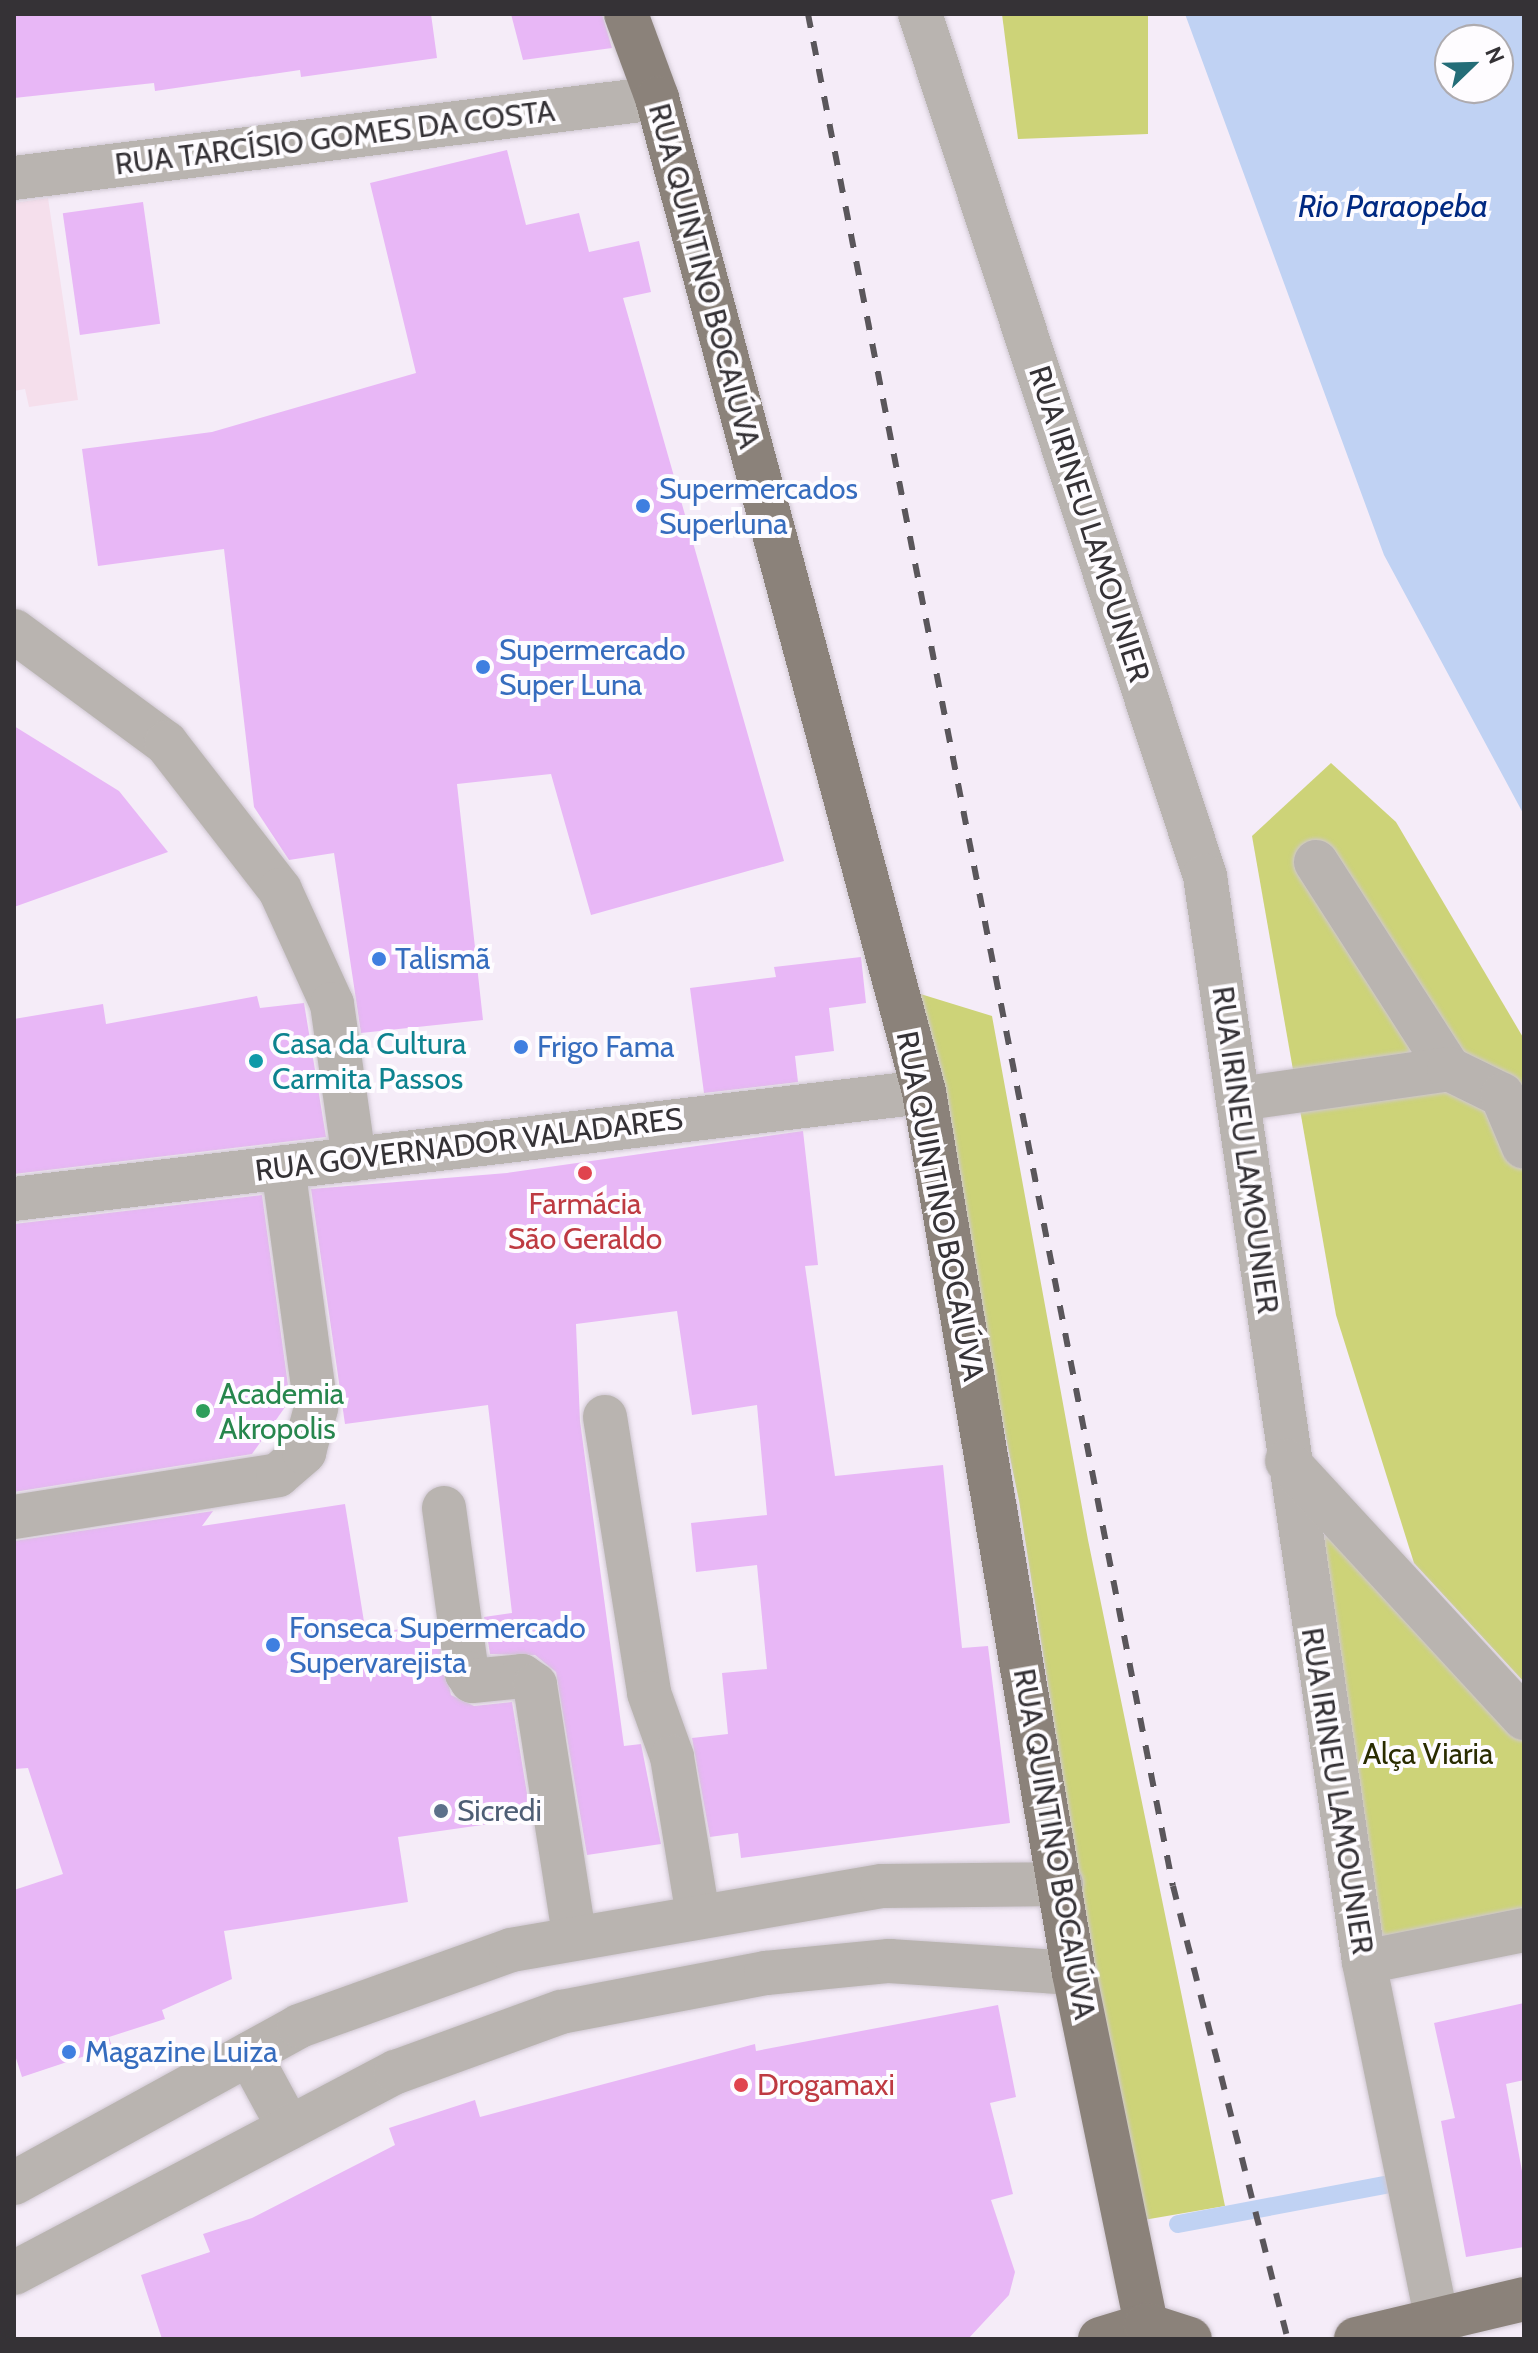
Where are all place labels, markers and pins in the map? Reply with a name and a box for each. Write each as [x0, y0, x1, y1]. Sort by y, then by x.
place label: Supermercados Superluna [659, 471, 858, 542]
marker: Supermercados Superluna [634, 497, 652, 515]
place label: Supermercado Super Luna [499, 632, 686, 702]
marker: Supermercado Super Luna [474, 658, 492, 676]
place label: Talismã [395, 941, 490, 977]
marker: Talismã [370, 950, 388, 968]
place label: Casa da Cultura Carmita Passos [272, 1026, 466, 1096]
place label: Frigo Fama [537, 1029, 674, 1065]
marker: Frigo Fama [512, 1038, 530, 1056]
marker: Casa da Cultura Carmita Passos [247, 1052, 265, 1070]
marker: Farmácia São Geraldo [576, 1164, 594, 1182]
place label: Farmácia São Geraldo [508, 1186, 662, 1256]
place label: Academia Akropolis [219, 1376, 344, 1446]
marker: Academia Akropolis [194, 1402, 212, 1420]
place label: Fonseca Supermercado Supervarejista [289, 1610, 586, 1680]
marker: Fonseca Supermercado Supervarejista [264, 1636, 282, 1654]
place label: Sicredi [457, 1793, 542, 1829]
marker: Sicredi [432, 1802, 450, 1820]
place label: Magazine Luiza [85, 2034, 278, 2070]
marker: Magazine Luiza [60, 2043, 78, 2061]
place label: Drogamaxi [757, 2067, 895, 2103]
marker: Drogamaxi [732, 2076, 750, 2094]

